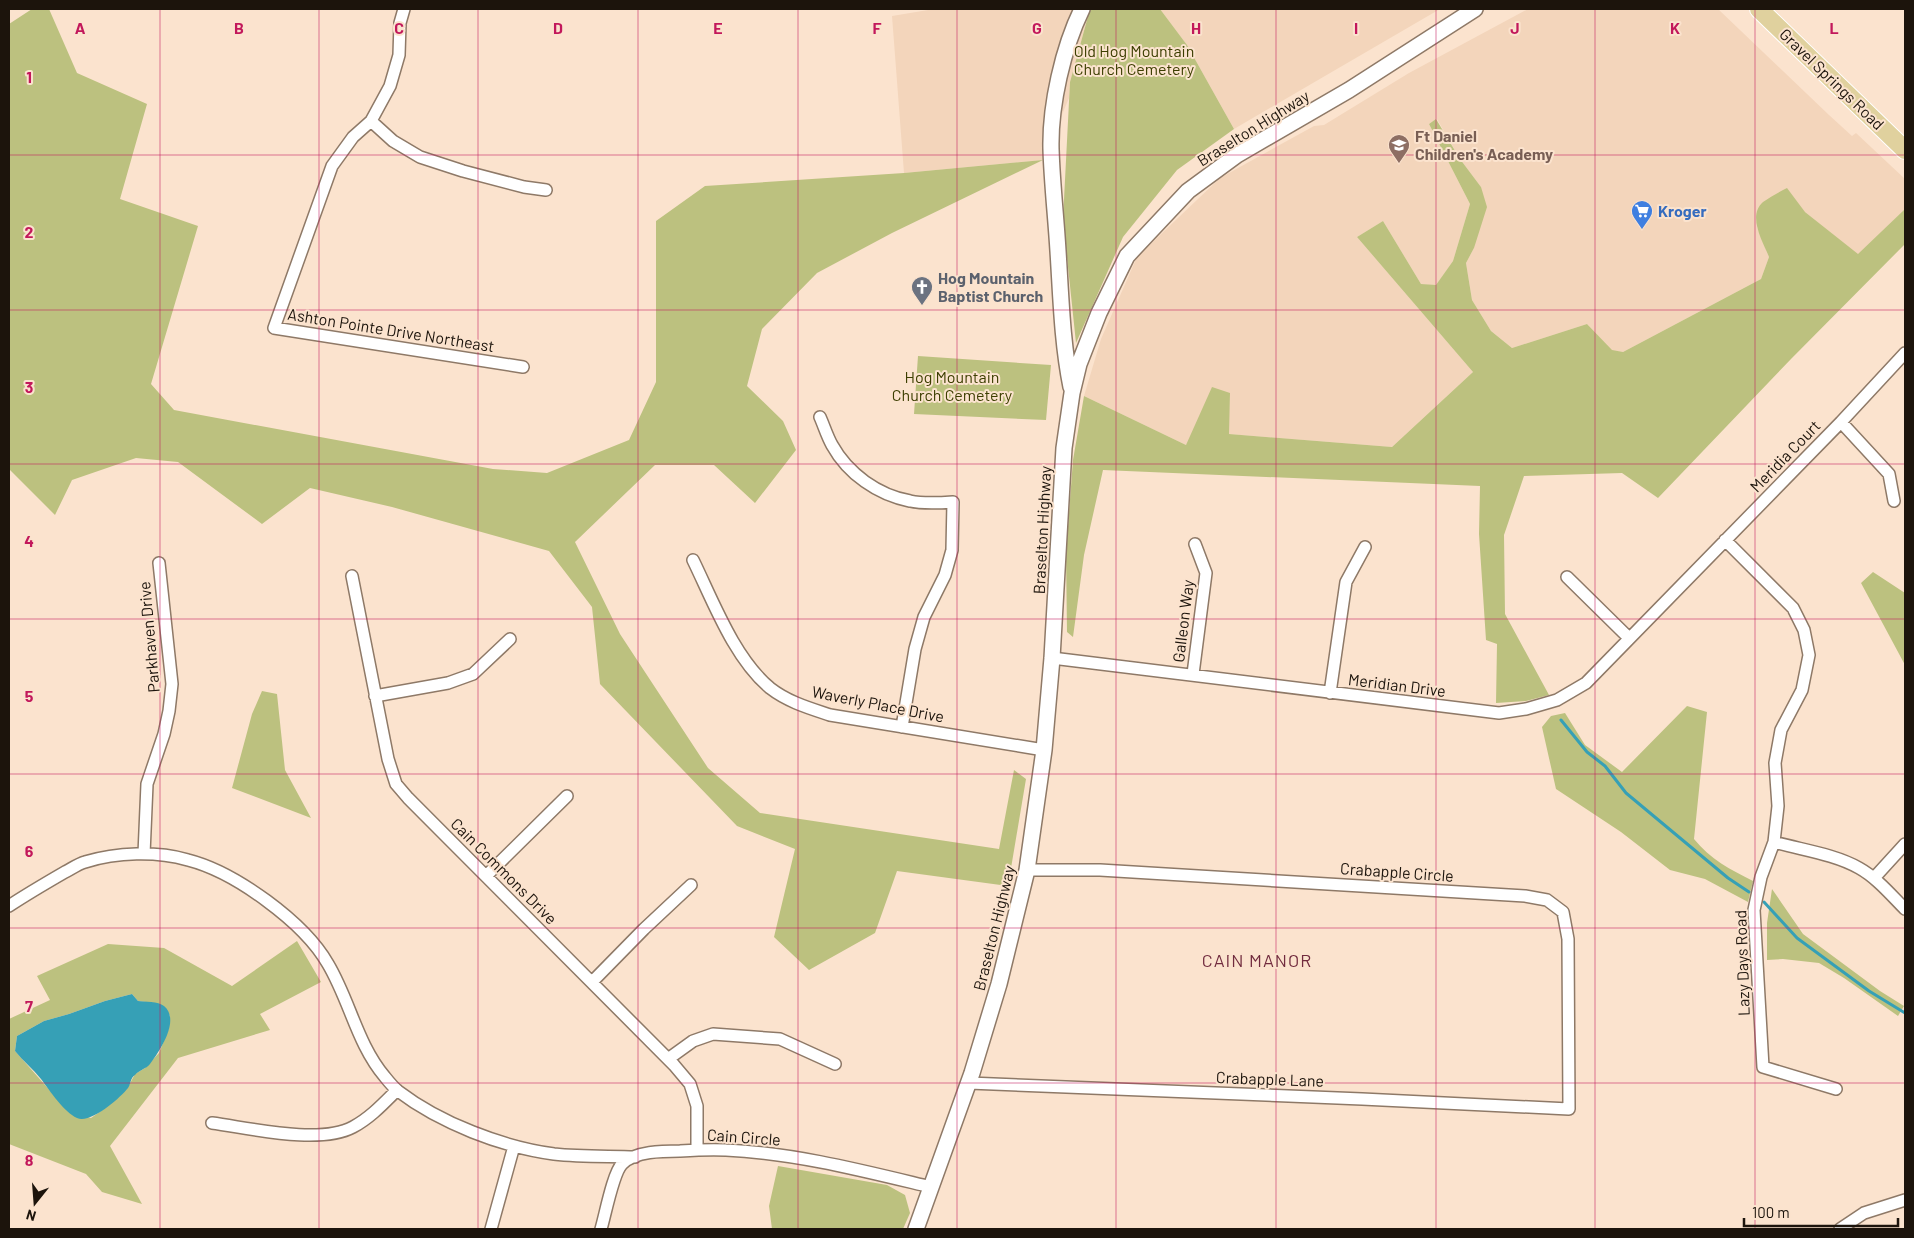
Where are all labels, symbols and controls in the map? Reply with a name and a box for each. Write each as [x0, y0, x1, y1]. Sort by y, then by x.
text: A [75, 18, 86, 37]
text: B [234, 18, 244, 37]
text: C [394, 18, 404, 37]
text: D [553, 18, 563, 37]
text: E [713, 18, 723, 37]
text: F [873, 18, 882, 37]
text: G [1032, 18, 1042, 37]
text: H [1191, 18, 1201, 37]
text: I [1354, 18, 1358, 37]
text: J [1510, 18, 1520, 37]
text: K [1670, 18, 1680, 37]
text: L [1829, 18, 1839, 37]
street label: Gravel Springs Road [1776, 24, 1889, 133]
park label: Old Hog Mountain Church Cemetery [1074, 41, 1195, 78]
text: 1 [26, 67, 32, 86]
street label: Braselton Highway [1193, 85, 1313, 170]
place label: Ft Daniel Children's Academy [1415, 126, 1553, 163]
school or university icon: Ft Daniel Children's Academy [1387, 133, 1411, 164]
supermarket icon: Kroger [1630, 199, 1654, 230]
place label: Kroger [1658, 201, 1707, 220]
text: 2 [25, 222, 34, 241]
place label: Hog Mountain Baptist Church [938, 268, 1043, 305]
church icon: Hog Mountain Baptist Church [910, 275, 934, 306]
street label: Ashton Pointe Drive Northeast [286, 304, 496, 355]
park label: Hog Mountain Church Cemetery [892, 367, 1013, 404]
text: 3 [25, 377, 33, 396]
street label: Meridia Court [1746, 416, 1824, 496]
street label: Braselton Highway [1029, 465, 1054, 595]
text: 4 [24, 531, 34, 550]
street label: Galleon Way [1168, 578, 1197, 663]
street label: Parkhaven Drive [134, 581, 163, 693]
street label: Meridian Drive [1347, 669, 1447, 700]
street label: Waverly Place Drive [810, 681, 946, 726]
text: 5 [25, 686, 34, 705]
street label: Cain Commons Drive [447, 814, 561, 928]
text: 6 [25, 841, 34, 860]
street label: Crabapple Circle [1340, 858, 1454, 885]
street label: Braselton Highway [969, 863, 1018, 992]
street label: Lazy Days Road [1730, 910, 1753, 1016]
district label: CAIN MANOR [1202, 949, 1312, 971]
text: 7 [25, 996, 33, 1015]
street label: Crabapple Lane [1216, 1067, 1324, 1090]
street label: Cain Circle [707, 1124, 781, 1149]
text: 8 [25, 1150, 34, 1169]
north arrow [10, 1178, 60, 1228]
scale bar [1744, 1196, 1898, 1228]
text: 100 m [1752, 1203, 1790, 1221]
text: N [24, 1206, 38, 1225]

